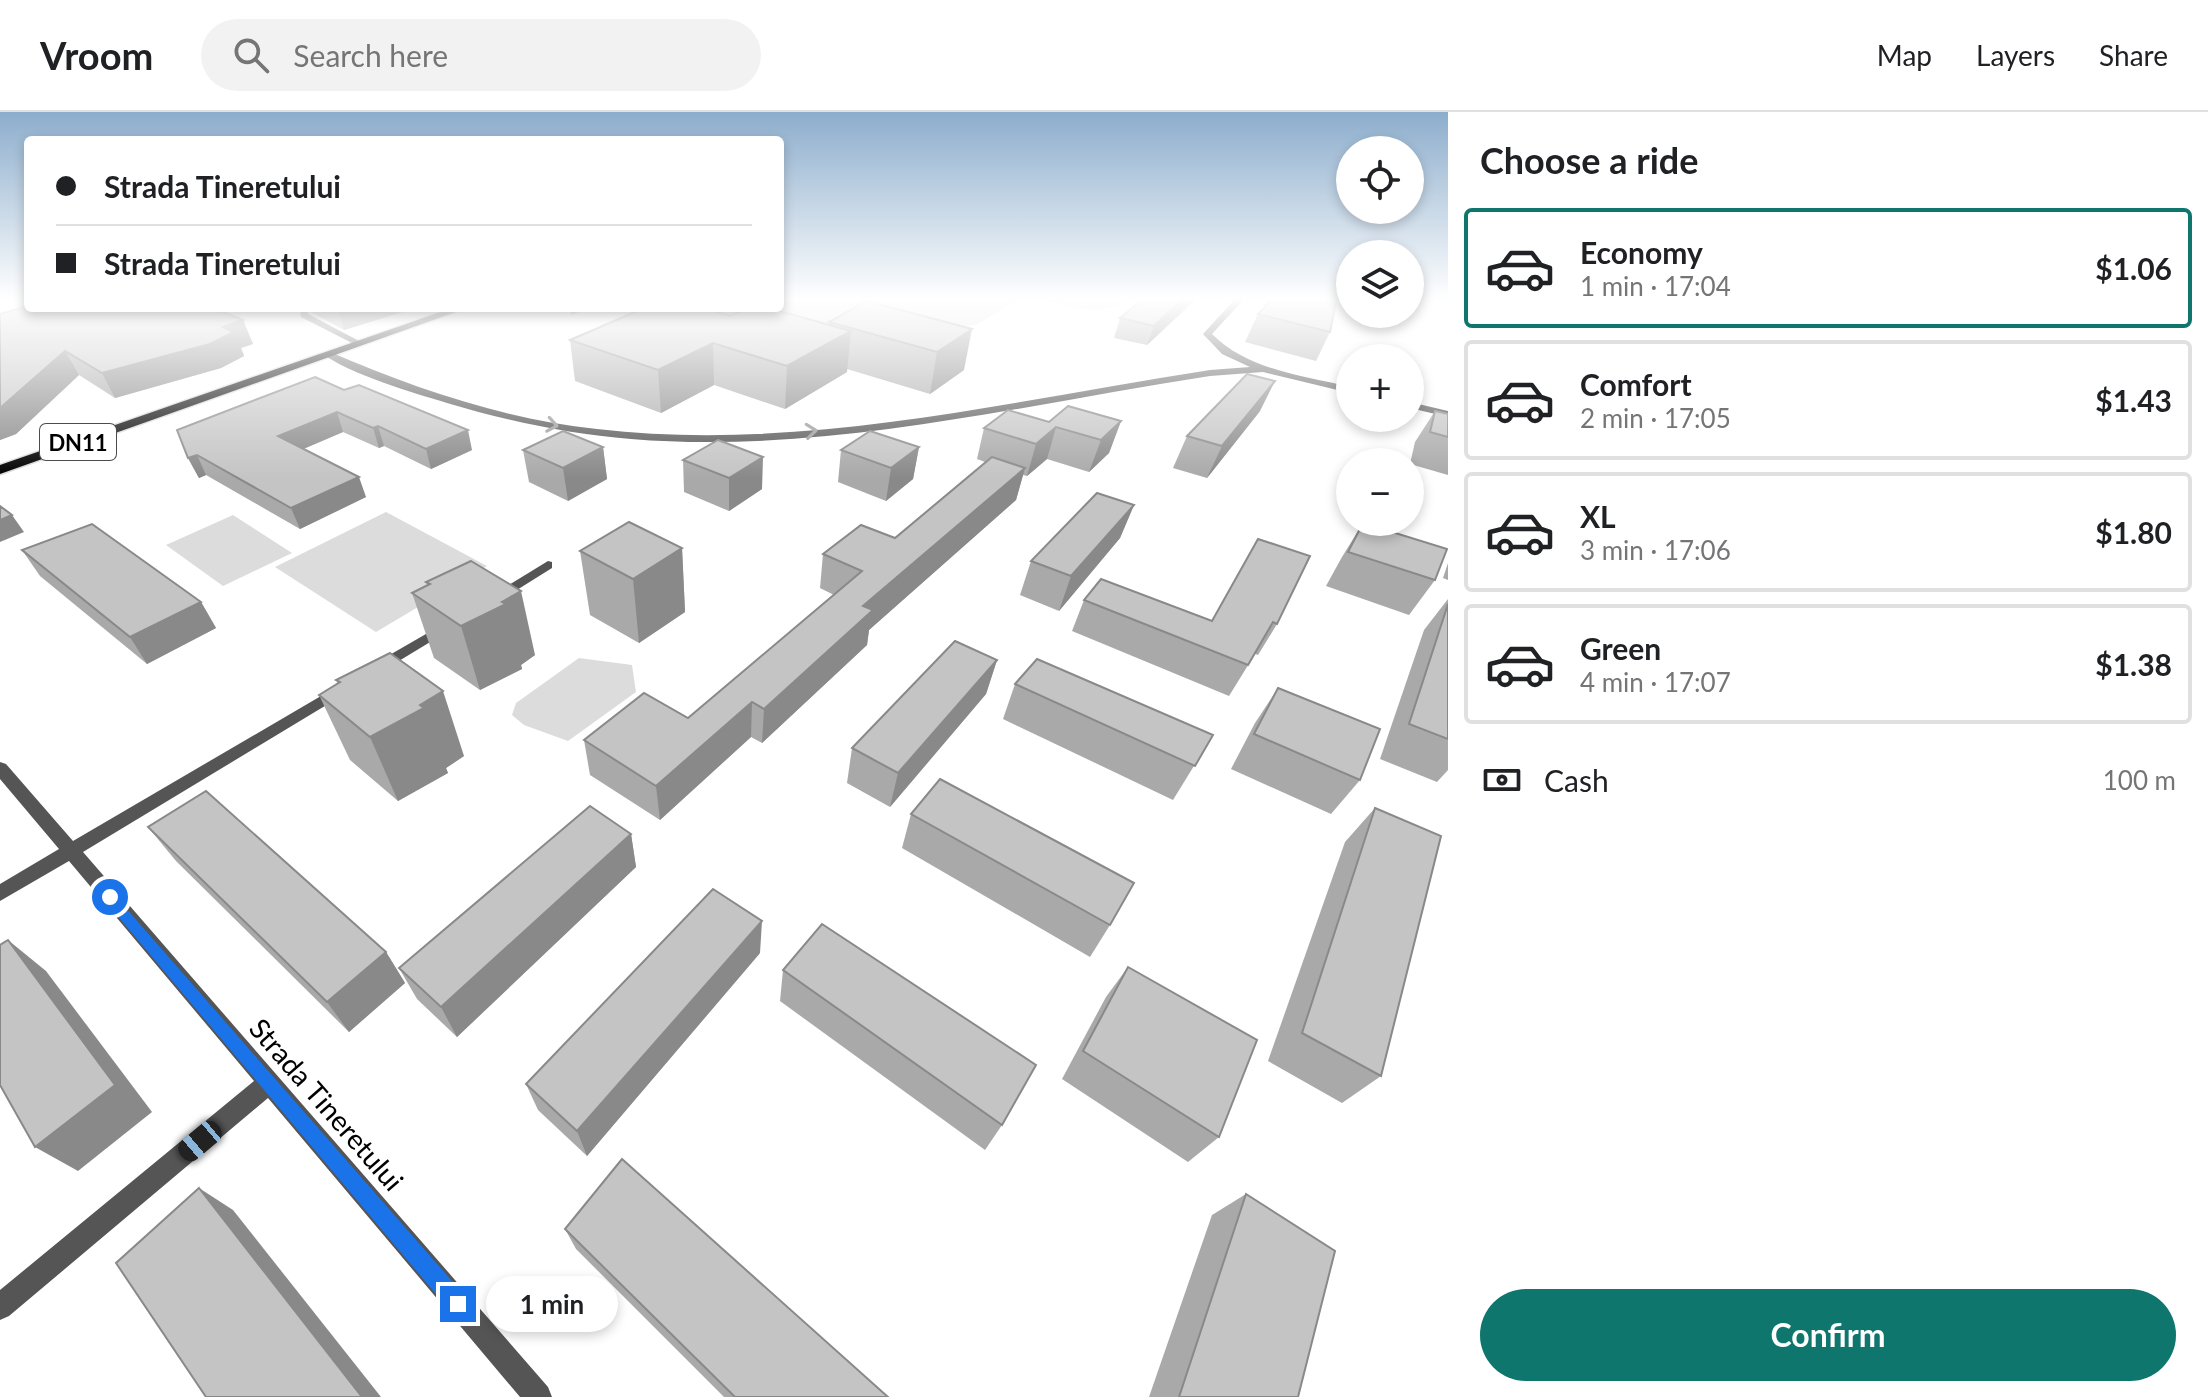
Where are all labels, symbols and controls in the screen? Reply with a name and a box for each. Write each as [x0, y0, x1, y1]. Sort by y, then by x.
search box [201, 19, 761, 91]
text: Vroom [40, 32, 153, 78]
icon: search [229, 33, 273, 77]
text: Search here [293, 37, 448, 73]
text: Map [1877, 38, 1932, 72]
text: Layers [1976, 38, 2055, 72]
text: Share [2099, 38, 2168, 72]
map controls [1336, 136, 1424, 536]
button: locate [1336, 136, 1424, 224]
text: Choose a ride [1480, 138, 1699, 182]
text: Strada Tineretului [104, 168, 341, 204]
icon: car [1484, 232, 1556, 304]
text: Economy [1580, 234, 1703, 270]
button: layers [1336, 240, 1424, 328]
text: Strada Tineretului [104, 245, 341, 281]
text: $1.06 [2095, 250, 2172, 286]
text: 1 min · 17:04 [1580, 270, 1731, 302]
button: + [1336, 344, 1424, 432]
icon: car [1484, 364, 1556, 436]
text: Comfort [1580, 366, 1692, 402]
text: $1.43 [2095, 382, 2172, 418]
text: 2 min · 17:05 [1580, 402, 1731, 434]
one-way arrow [546, 416, 559, 433]
one-way arrow [805, 423, 818, 440]
road number: DN11 [40, 424, 116, 460]
button: − [1336, 448, 1424, 536]
icon: car [1484, 496, 1556, 568]
text: XL [1580, 498, 1616, 534]
text: $1.80 [2095, 514, 2172, 550]
text: 3 min · 17:06 [1580, 534, 1731, 566]
icon: car [1484, 628, 1556, 700]
text: Green [1580, 630, 1661, 666]
text: $1.38 [2095, 646, 2172, 682]
text: 4 min · 17:07 [1580, 666, 1731, 698]
icon: cash [1480, 758, 1524, 802]
text: Cash [1544, 762, 1609, 798]
text: 100 m [2103, 764, 2176, 796]
route start [92, 879, 128, 915]
street label: Strada Tineretului [243, 1011, 411, 1197]
car [174, 1116, 226, 1166]
callout: 1 min [486, 1276, 618, 1332]
route end [440, 1286, 476, 1322]
text: 1 min [520, 1288, 584, 1320]
button: Confirm [1480, 1289, 2176, 1381]

